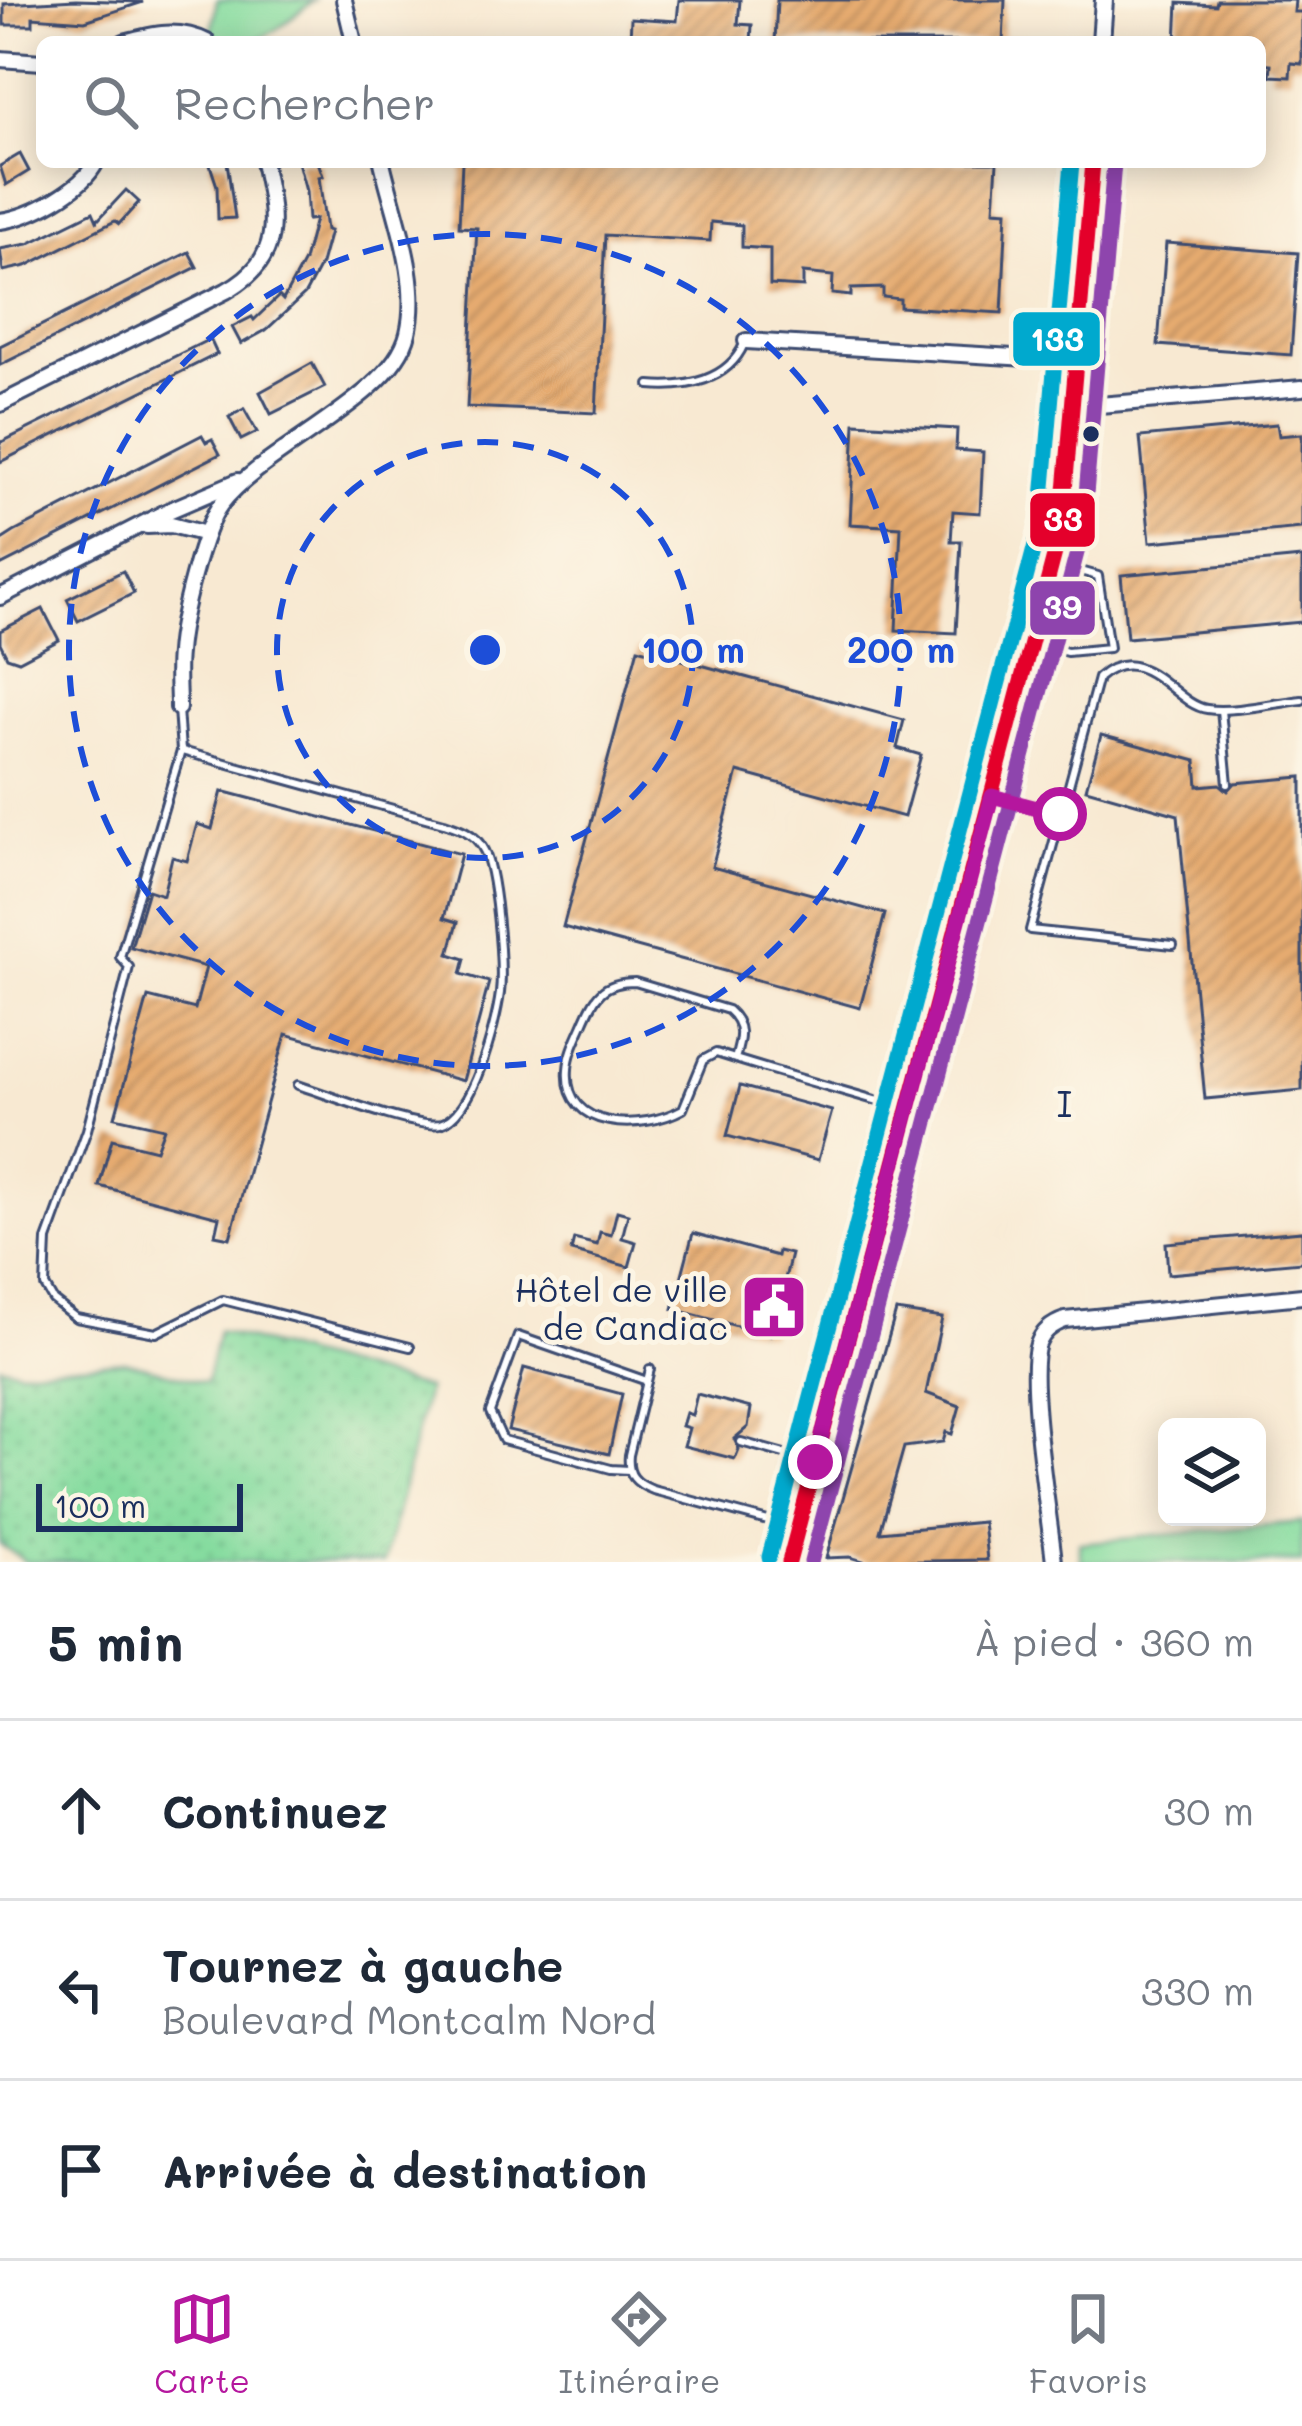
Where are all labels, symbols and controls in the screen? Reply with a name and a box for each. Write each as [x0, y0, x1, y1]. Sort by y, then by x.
search box [36, 36, 1266, 168]
icon: search [78, 69, 144, 135]
text: Rechercher [174, 73, 435, 131]
line badge: 133 [1011, 310, 1102, 368]
text: 133 [1030, 316, 1084, 359]
unlabelled marker [1080, 423, 1102, 445]
line badge: 33 [1028, 491, 1097, 549]
text: 33 [1043, 496, 1083, 539]
line badge: 39 [1028, 579, 1097, 637]
text: 39 [1042, 584, 1082, 627]
text: 100 m [641, 625, 745, 672]
text: 200 m [847, 625, 955, 672]
centre of rings [464, 629, 506, 671]
route start [1033, 787, 1087, 841]
district label: I [1057, 1079, 1075, 1126]
place label: Hôtel de ville de Candiac [515, 1267, 728, 1348]
public building icon: Hôtel de ville de Candiac [739, 1272, 809, 1342]
map controls [1158, 1418, 1266, 1526]
button: layers [1158, 1418, 1266, 1526]
route end [788, 1435, 842, 1489]
scale bar [36, 1478, 243, 1531]
text: 100 m [54, 1483, 146, 1526]
text: 5 min [48, 1607, 183, 1674]
text: À pied · 360 m [974, 1615, 1254, 1666]
icon: ahead [48, 1777, 114, 1843]
text: Continuez [162, 1781, 388, 1839]
text: 30 m [1164, 1784, 1254, 1835]
text: Tournez à gauche [162, 1935, 563, 1993]
icon: left [48, 1957, 114, 2023]
text: 330 m [1141, 1964, 1254, 2015]
text: Boulevard Montcalm Nord [162, 1993, 656, 2044]
icon: arrive [48, 2137, 114, 2203]
text: Arrivée à destination [162, 2141, 647, 2199]
tab: Carte [154, 2286, 250, 2401]
tab: Itinéraire [558, 2286, 720, 2401]
tab: Favoris [1029, 2286, 1148, 2401]

